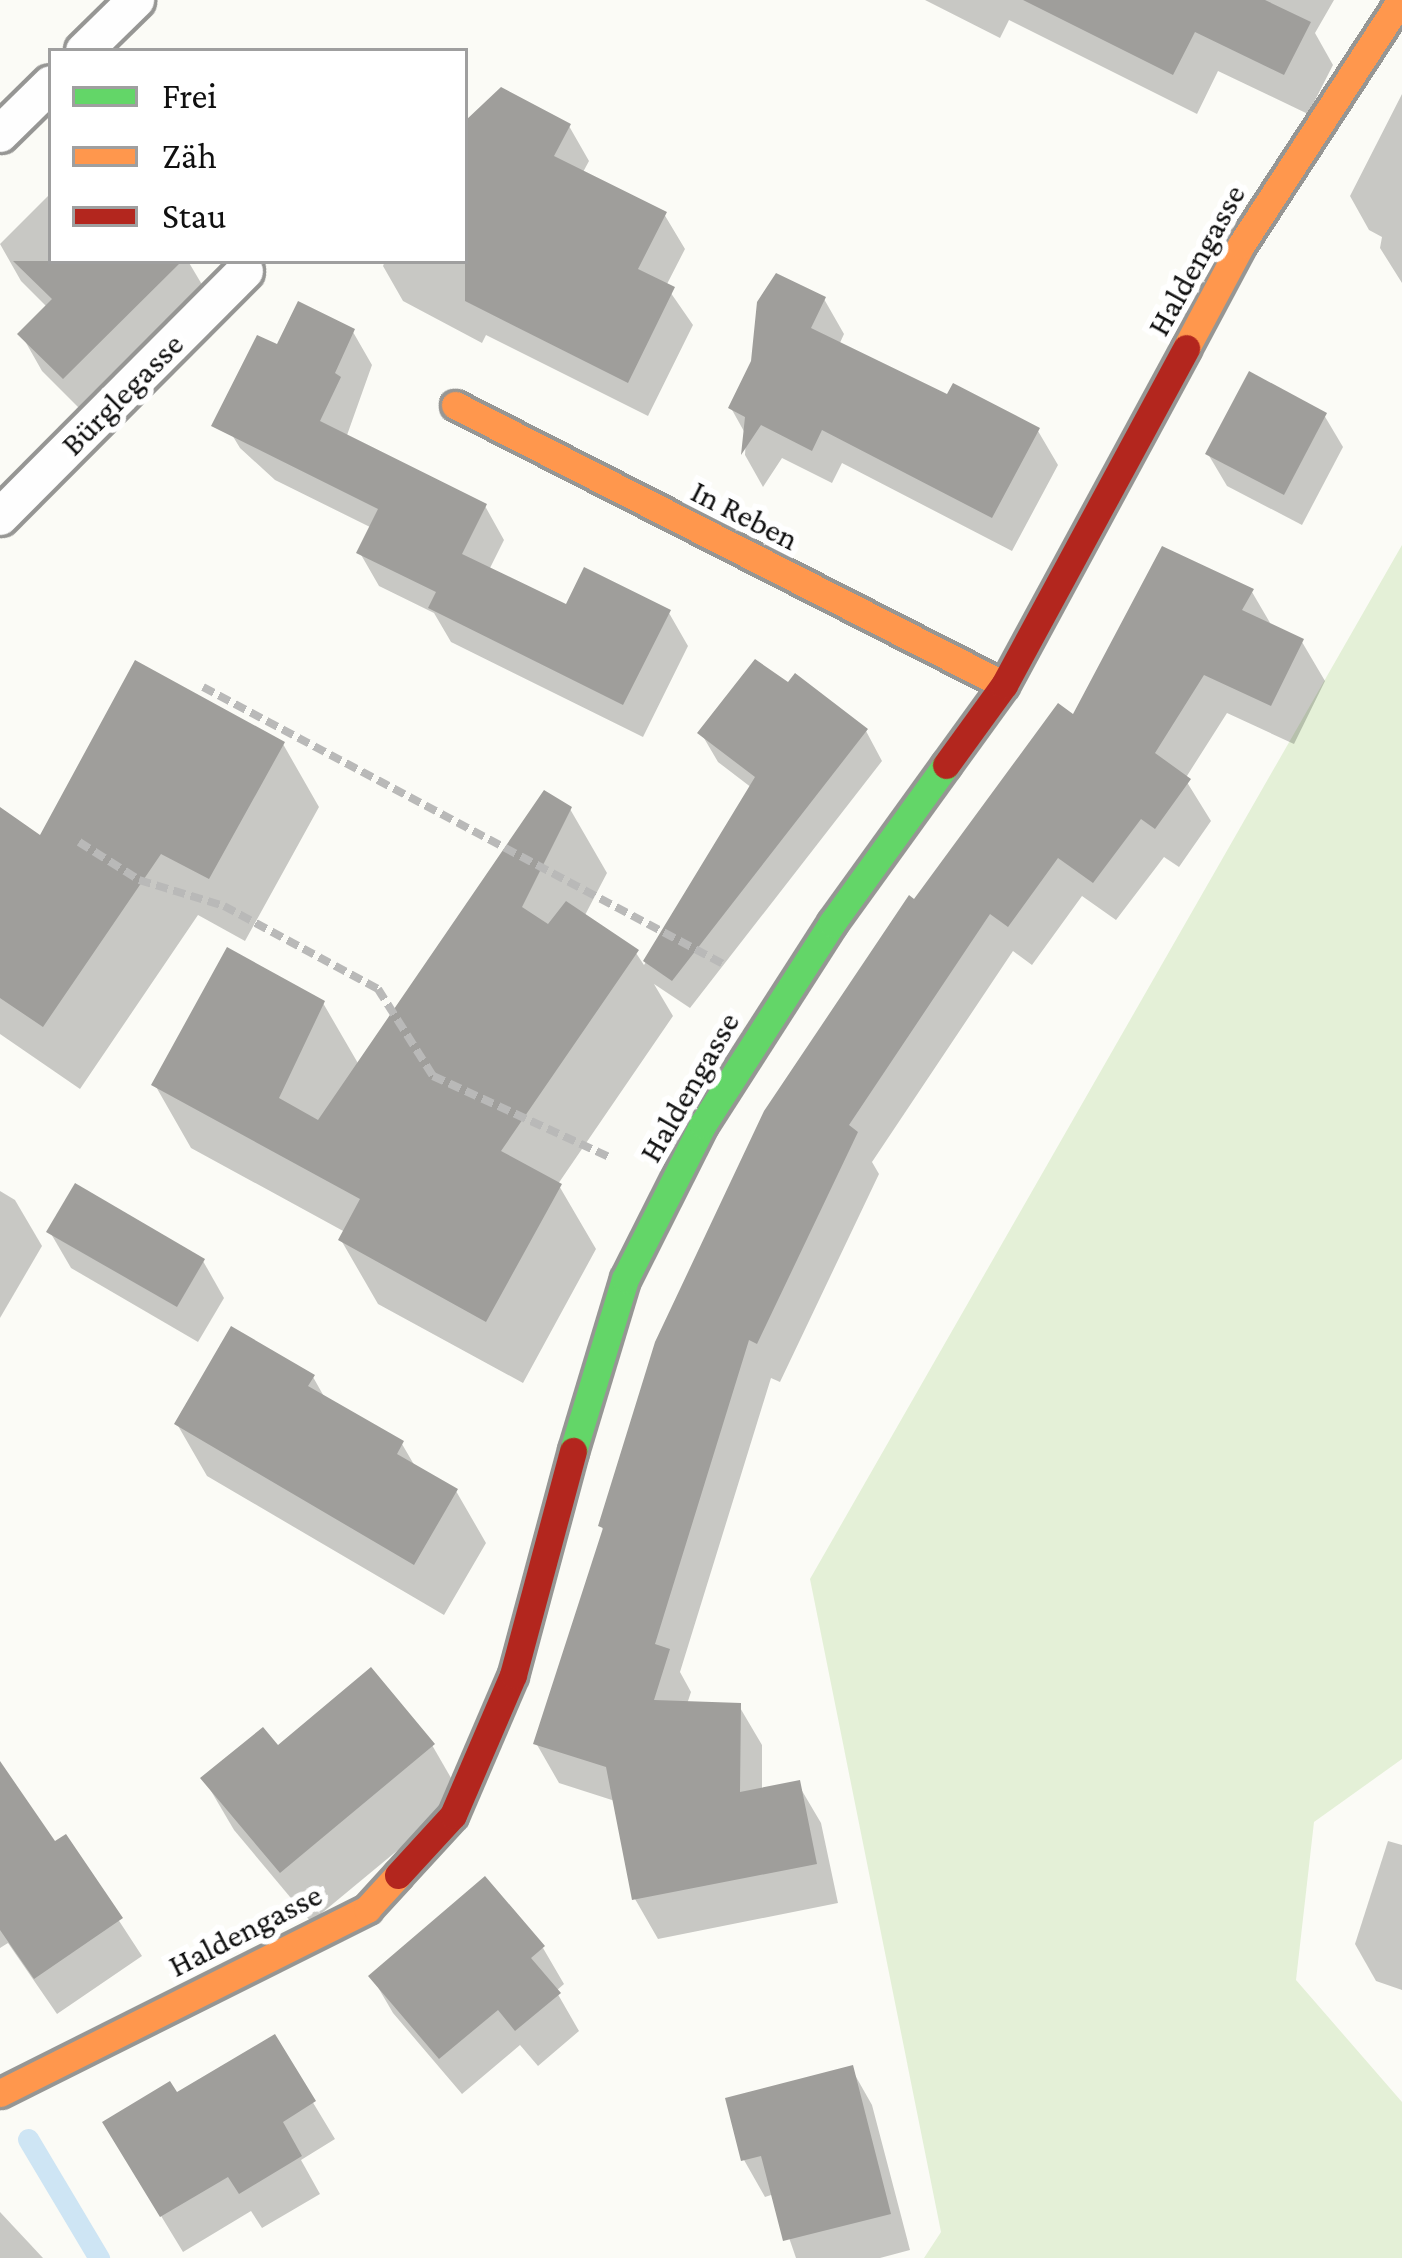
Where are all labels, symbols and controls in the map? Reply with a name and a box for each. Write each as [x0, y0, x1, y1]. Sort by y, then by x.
legend [48, 48, 468, 264]
text: Frei [162, 76, 217, 116]
text: Zäh [162, 136, 217, 176]
street label: Haldengasse [1138, 178, 1254, 342]
text: Stau [162, 196, 226, 236]
street label: Bürglegasse [52, 324, 192, 464]
street label: In Reben [685, 471, 805, 559]
street label: Haldengasse [630, 1005, 748, 1169]
street label: Haldengasse [162, 1875, 328, 1985]

